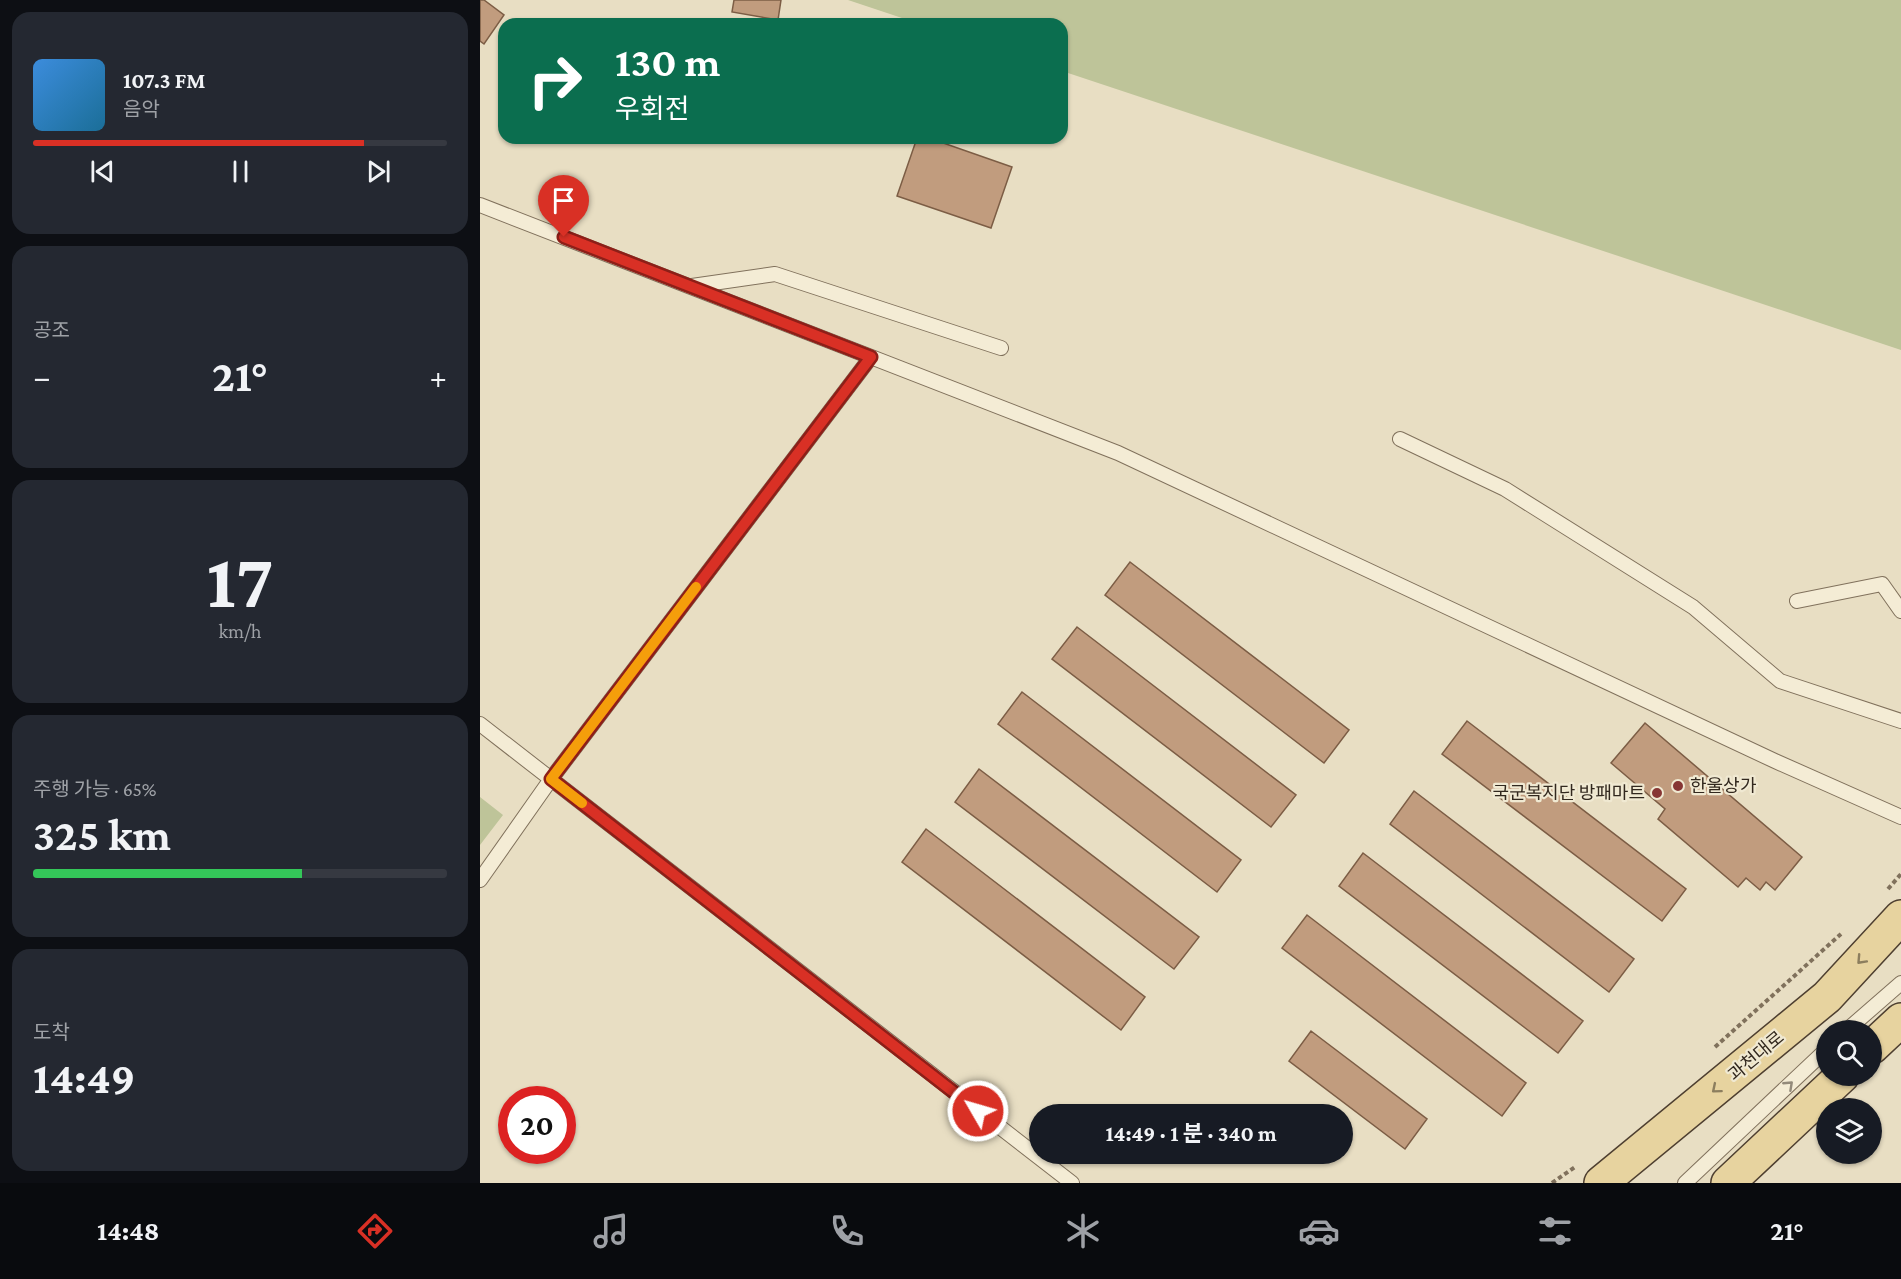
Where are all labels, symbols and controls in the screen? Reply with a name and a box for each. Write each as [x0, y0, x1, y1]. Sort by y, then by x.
text: 130 m [615, 38, 720, 85]
icon: right [516, 42, 594, 120]
text: 107.3 FM [123, 68, 205, 93]
text: 우회전 [615, 94, 690, 124]
text: 음악 [123, 98, 160, 120]
icon: previous [86, 155, 119, 188]
icon: pause [224, 155, 257, 188]
icon: next [362, 155, 395, 188]
pin [538, 175, 589, 237]
icon: arrive [547, 184, 580, 217]
text: 공조 [33, 319, 70, 341]
text: 21° [212, 351, 268, 401]
text: − [33, 358, 50, 395]
text: + [430, 358, 447, 395]
text: 17 [207, 537, 273, 624]
text: km/h [218, 620, 262, 642]
place label: 한울상가 [1690, 776, 1757, 796]
text: 주행 가능 · 65% [33, 778, 157, 800]
marker: 한울상가 [1671, 779, 1685, 793]
place label: 국군복지단 방패마트 [1493, 783, 1645, 803]
marker: 국군복지단 방패마트 [1650, 786, 1664, 800]
text: 325 km [33, 810, 171, 860]
one-way arrow [1858, 953, 1869, 964]
map controls [1816, 1020, 1882, 1164]
button: search [1816, 1020, 1882, 1086]
text: 도착 [33, 1021, 70, 1043]
street label: 과천대로 [1724, 1027, 1788, 1085]
text: 14:49 [33, 1053, 135, 1103]
position arrow [946, 1079, 1010, 1143]
one-way arrow [1712, 1082, 1723, 1093]
one-way arrow [1781, 1082, 1792, 1093]
speed limit sign: 20 [498, 1086, 576, 1164]
button: layers [1816, 1098, 1882, 1164]
text: 14:49 · 1 분 · 340 m [1105, 1121, 1277, 1146]
icon: directions [354, 1210, 396, 1252]
icon: music [590, 1210, 632, 1252]
icon: phone [826, 1210, 868, 1252]
icon: climate [1062, 1210, 1104, 1252]
icon: car [1298, 1210, 1340, 1252]
icon: filters [1534, 1210, 1576, 1252]
text: 14:48 [97, 1216, 159, 1246]
text: 21° [1770, 1216, 1804, 1246]

